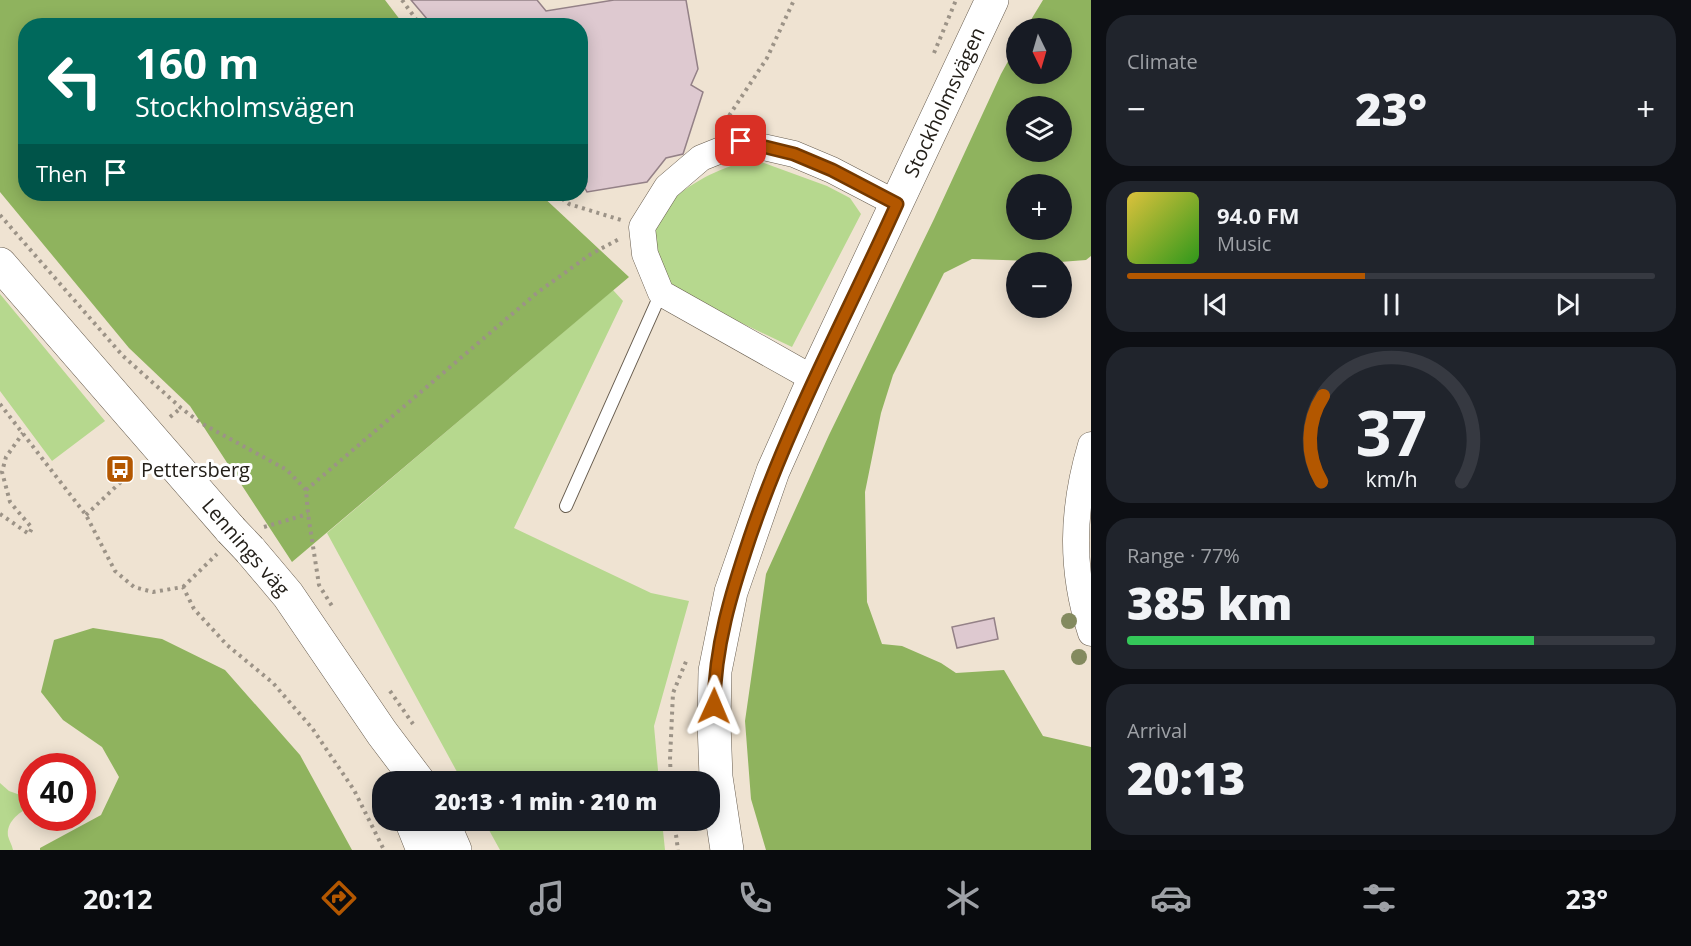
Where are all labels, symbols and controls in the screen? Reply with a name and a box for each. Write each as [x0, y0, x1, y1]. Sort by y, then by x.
north arrow [1006, 18, 1072, 84]
map controls [1006, 18, 1072, 318]
street label: Stockholmsvägen [897, 22, 991, 182]
text: 160 m [135, 34, 259, 91]
icon: left [36, 42, 114, 120]
text: Climate [1127, 48, 1198, 75]
text: 23° [1355, 78, 1427, 139]
text: − [1127, 86, 1146, 131]
text: + [1636, 86, 1655, 131]
text: Stockholmsvägen [135, 88, 355, 125]
button: layers [1006, 96, 1072, 162]
pin [715, 115, 766, 166]
icon: arrive [724, 124, 757, 157]
icon: arrive [99, 156, 132, 189]
text: Then [36, 158, 87, 188]
button: + [1006, 174, 1072, 240]
text: 94.0 FM [1217, 200, 1300, 230]
text: Music [1217, 230, 1271, 257]
button: − [1006, 252, 1072, 318]
icon: previous [1199, 288, 1232, 321]
icon: pause [1375, 288, 1408, 321]
icon: next [1551, 288, 1584, 321]
text: 37 [1355, 389, 1427, 474]
bus stop icon: Pettersberg [104, 453, 136, 485]
place label: Pettersberg [141, 456, 250, 483]
text: km/h [1365, 464, 1417, 493]
street label: Lennings väg [196, 492, 296, 602]
text: Range · 77% [1127, 542, 1240, 569]
text: 385 km [1127, 572, 1292, 633]
position arrow [682, 674, 746, 738]
text: Arrival [1127, 717, 1187, 744]
text: 20:13 [1127, 747, 1245, 808]
speed limit sign: 40 [18, 753, 96, 831]
text: 20:13 · 1 min · 210 m [435, 786, 657, 816]
icon: directions [318, 877, 360, 919]
icon: music [526, 877, 568, 919]
icon: phone [734, 877, 776, 919]
icon: climate [942, 877, 984, 919]
icon: car [1150, 877, 1192, 919]
icon: filters [1358, 877, 1400, 919]
text: 20:12 [83, 880, 152, 917]
text: 23° [1566, 880, 1608, 917]

